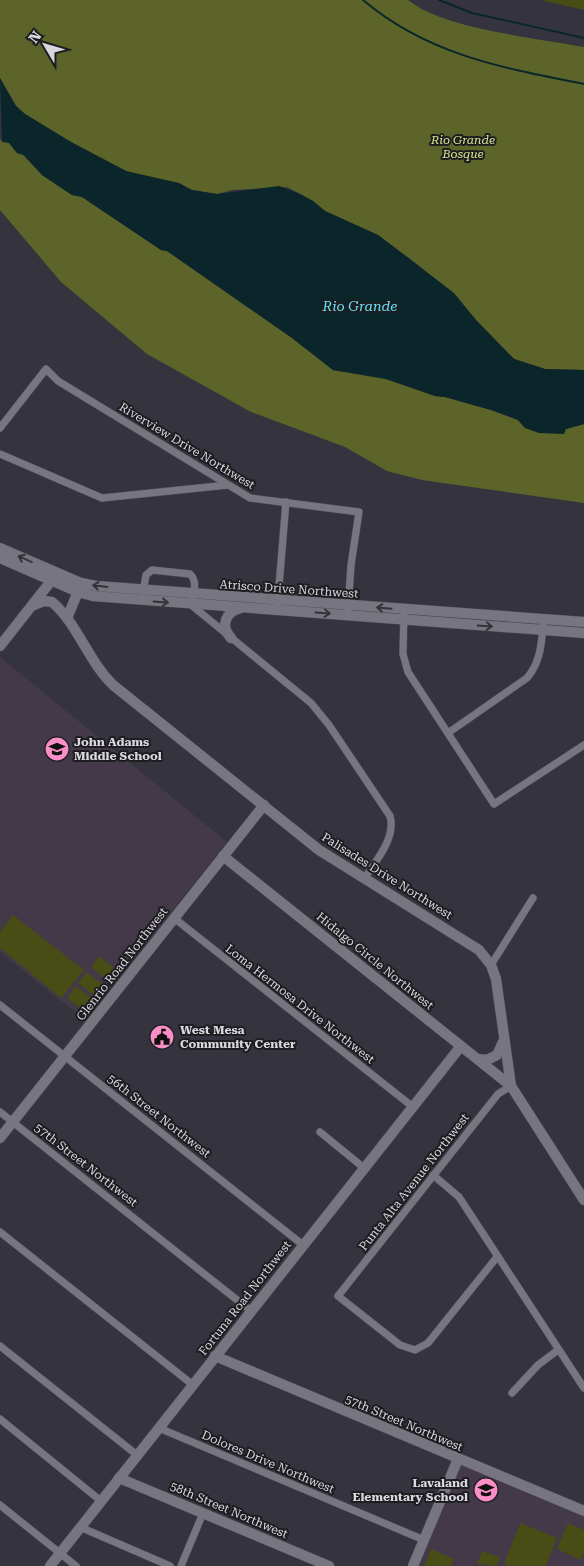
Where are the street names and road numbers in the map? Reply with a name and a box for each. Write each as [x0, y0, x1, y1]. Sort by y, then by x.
street label: Riverview Drive Northwest [117, 400, 258, 492]
street label: Atrisco Drive Northwest [219, 577, 359, 601]
street label: Palisades Drive Northwest [319, 830, 455, 922]
street label: Glenrio Road Northwest [74, 904, 171, 1023]
street label: Hidalgo Circle Northwest [314, 909, 437, 1013]
street label: Loma Hermosa Drive Northwest [223, 941, 378, 1067]
street label: 56th Street Northwest [105, 1071, 214, 1161]
street label: Punta Alta Avenue Northwest [356, 1110, 472, 1253]
street label: 57th Street Northwest [32, 1120, 141, 1210]
street label: Fortuna Road Northwest [196, 1238, 294, 1358]
street label: 57th Street Northwest [343, 1392, 466, 1454]
street label: Dolores Drive Northwest [200, 1428, 337, 1497]
street label: 58th Street Northwest [168, 1479, 291, 1541]

